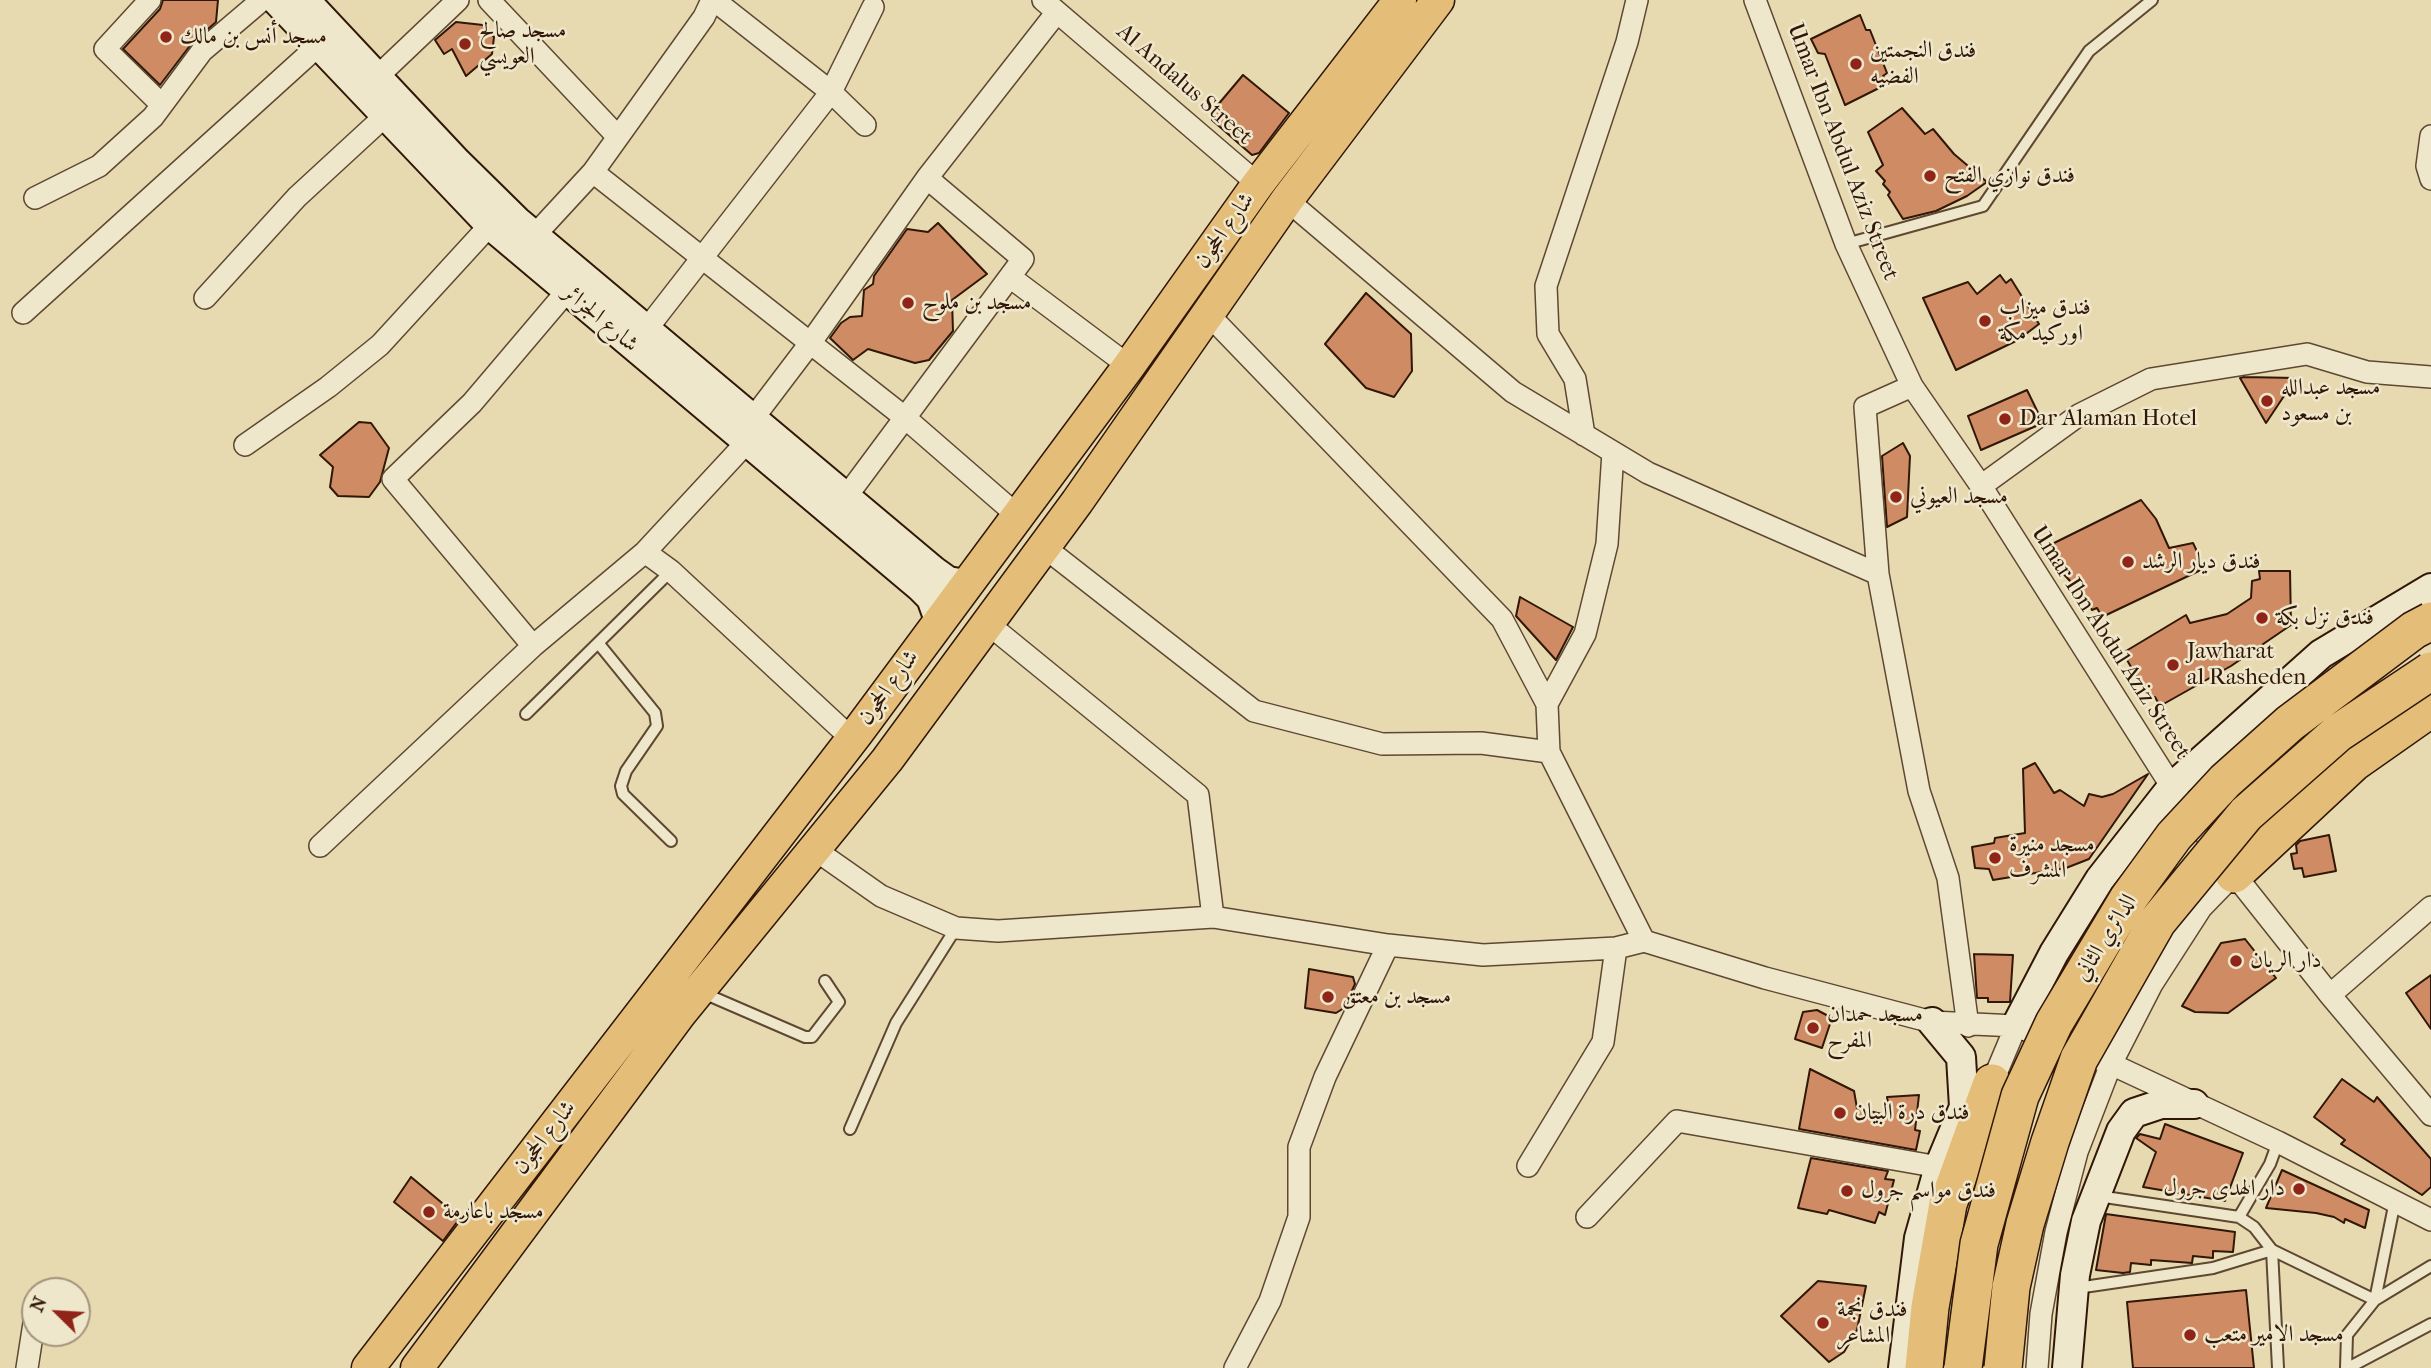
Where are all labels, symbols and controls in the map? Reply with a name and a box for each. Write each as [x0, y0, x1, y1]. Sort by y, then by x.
place label: مسجد صالح العويسي [479, 17, 566, 71]
street label: Al Andalus Street [1110, 19, 1258, 151]
street label: Umar Ibn Abdul Aziz Street [1780, 20, 1904, 284]
place label: مسجد أنس بن مالك [180, 23, 327, 51]
marker: مسجد أنس بن مالك [158, 29, 174, 45]
marker: مسجد صالح العويسي [457, 36, 473, 52]
place label: فندق النجمتين الفضيه [1870, 37, 1976, 91]
marker: فندق النجمتين الفضيه [1848, 56, 1864, 72]
place label: فندق نوازي الفتح [1944, 162, 2075, 190]
marker: فندق نوازي الفتح [1922, 168, 1938, 184]
street label: شارع الحجون [1189, 188, 1261, 274]
street label: شارع الجزائر [556, 279, 644, 359]
place label: مسجد بن ملوح [922, 289, 1031, 317]
place label: فندق ميزاب اوركيد مكة [1999, 294, 2091, 348]
marker: مسجد بن ملوح [900, 295, 916, 311]
marker: فندق ميزاب اوركيد مكة [1977, 313, 1993, 329]
place label: مسجد عبدالله بن مسعود [2281, 374, 2380, 428]
marker: مسجد عبدالله بن مسعود [2259, 393, 2275, 409]
place label: Dar Alaman Hotel [2019, 405, 2197, 433]
marker: Dar Alaman Hotel [1997, 411, 2013, 427]
place label: مسجد العيوني [1910, 483, 2008, 511]
marker: مسجد العيوني [1888, 489, 1904, 505]
street label: Umar Ibn Abdul Aziz Street [2024, 521, 2196, 765]
place label: فندق ديار الرشد [2142, 548, 2261, 576]
marker: فندق ديار الرشد [2120, 554, 2136, 570]
place label: فندق نزل بكة [2276, 604, 2374, 632]
marker: فندق نزل بكة [2254, 610, 2270, 626]
place label: Jawharat al Rasheden [2187, 638, 2306, 692]
street label: شارع الحجون [852, 645, 926, 731]
marker: Jawharat al Rasheden [2165, 657, 2181, 673]
place label: مسجد منيرة المشرف [2009, 831, 2095, 885]
marker: مسجد منيرة المشرف [1987, 850, 2003, 866]
street label: الدائري الثاني [2069, 889, 2143, 987]
place label: دار الريان [2250, 947, 2322, 975]
marker: دار الريان [2228, 953, 2244, 969]
place label: مسجد بن معتق [1342, 983, 1451, 1011]
marker: مسجد بن معتق [1320, 989, 1336, 1005]
place label: مسجد حمدان المفرح [1827, 1001, 1923, 1055]
marker: مسجد حمدان المفرح [1805, 1020, 1821, 1036]
street label: شارع الحجون [508, 1095, 582, 1181]
place label: فندق درة البيان [1854, 1099, 1970, 1127]
marker: فندق درة البيان [1832, 1105, 1848, 1121]
place label: دار الهدى جرول [2163, 1175, 2285, 1203]
place label: فندق مواسم جرول [1861, 1177, 1996, 1205]
marker: دار الهدى جرول [2291, 1181, 2307, 1197]
marker: فندق مواسم جرول [1839, 1183, 1855, 1199]
place label: مسجد باعارمة [443, 1198, 544, 1226]
marker: مسجد باعارمة [421, 1204, 437, 1220]
north arrow [21, 1277, 91, 1347]
text: N [26, 1293, 52, 1315]
place label: فندق نجمة المشاعر [1837, 1296, 1908, 1350]
marker: فندق نجمة المشاعر [1815, 1315, 1831, 1331]
place label: مسجد الامير متعب [2204, 1321, 2344, 1349]
marker: مسجد الامير متعب [2182, 1327, 2198, 1343]

